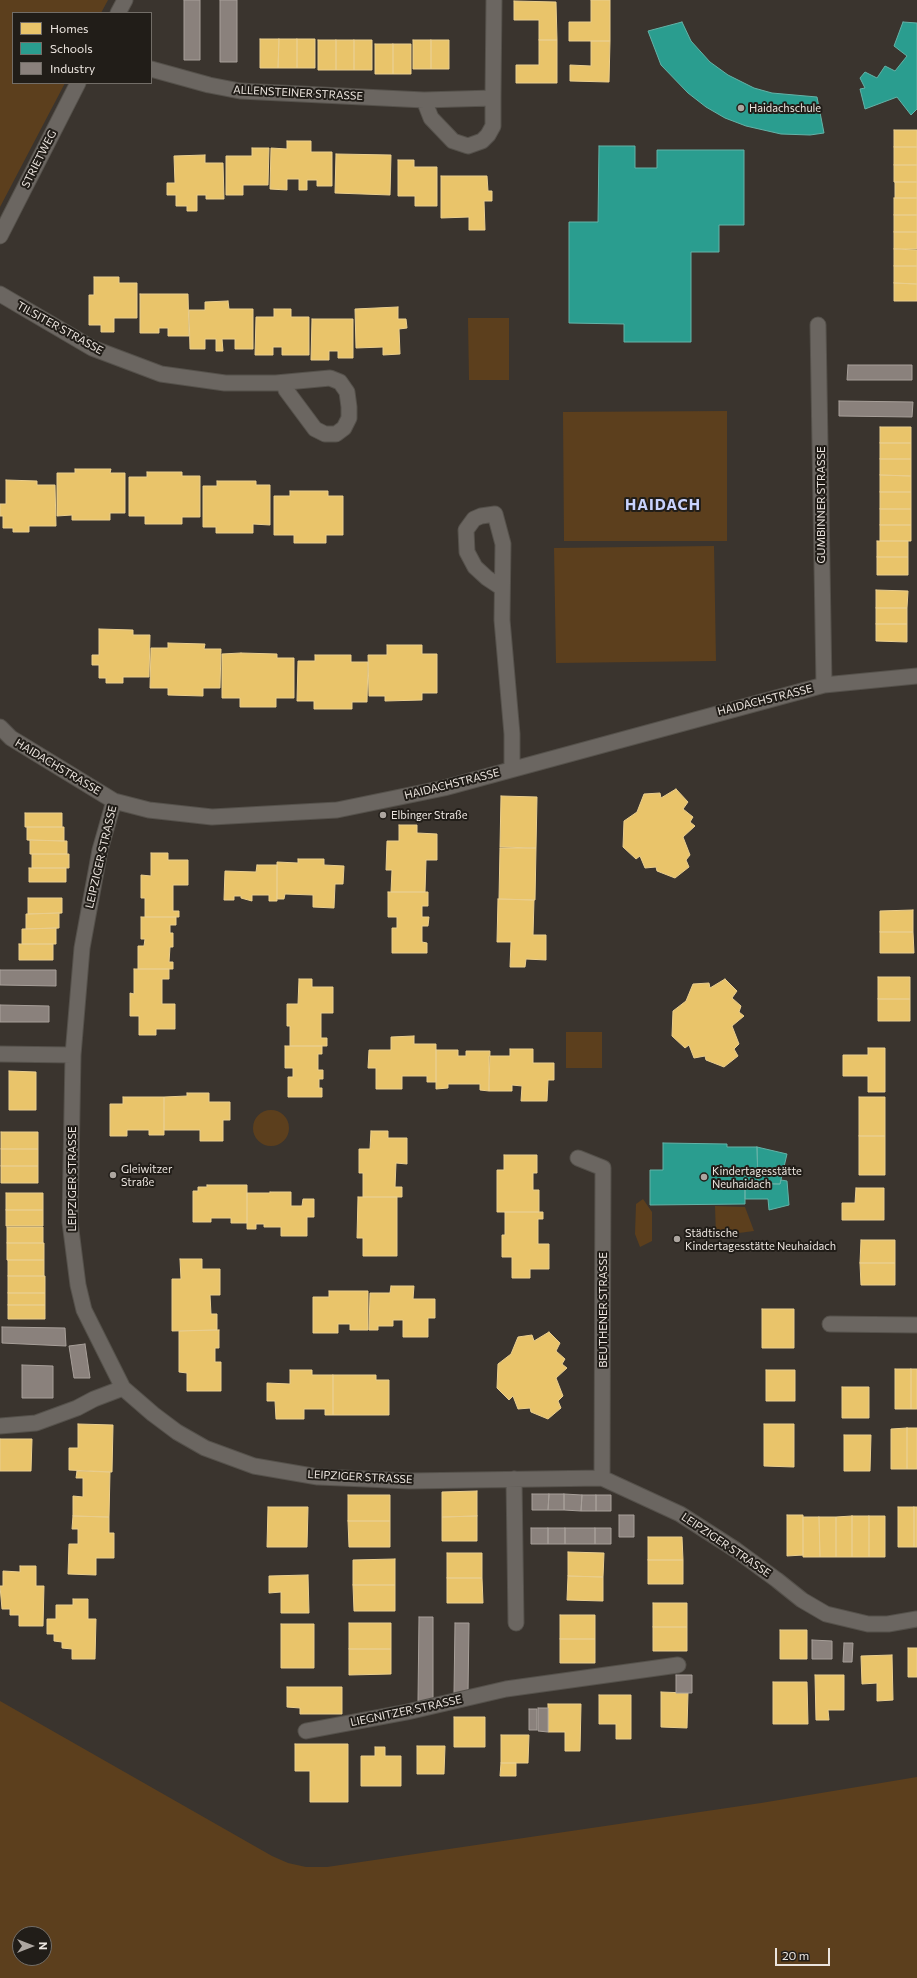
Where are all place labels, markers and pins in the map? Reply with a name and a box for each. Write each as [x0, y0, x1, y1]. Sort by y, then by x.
place label: Haidachschule [749, 101, 821, 115]
marker: Haidachschule [736, 103, 746, 113]
place label: Elbinger Straße [391, 808, 467, 822]
marker: Elbinger Straße [378, 810, 388, 820]
place label: Gleiwitzer Straße [121, 1162, 172, 1188]
place label: Kindertagesstätte Neuhaidach [712, 1164, 802, 1190]
marker: Gleiwitzer Straße [108, 1170, 118, 1180]
marker: Kindertagesstätte Neuhaidach [699, 1172, 709, 1182]
place label: Städtische Kindertagesstätte Neuhaidach [685, 1226, 836, 1252]
marker: Städtische Kindertagesstätte Neuhaidach [672, 1234, 682, 1244]

